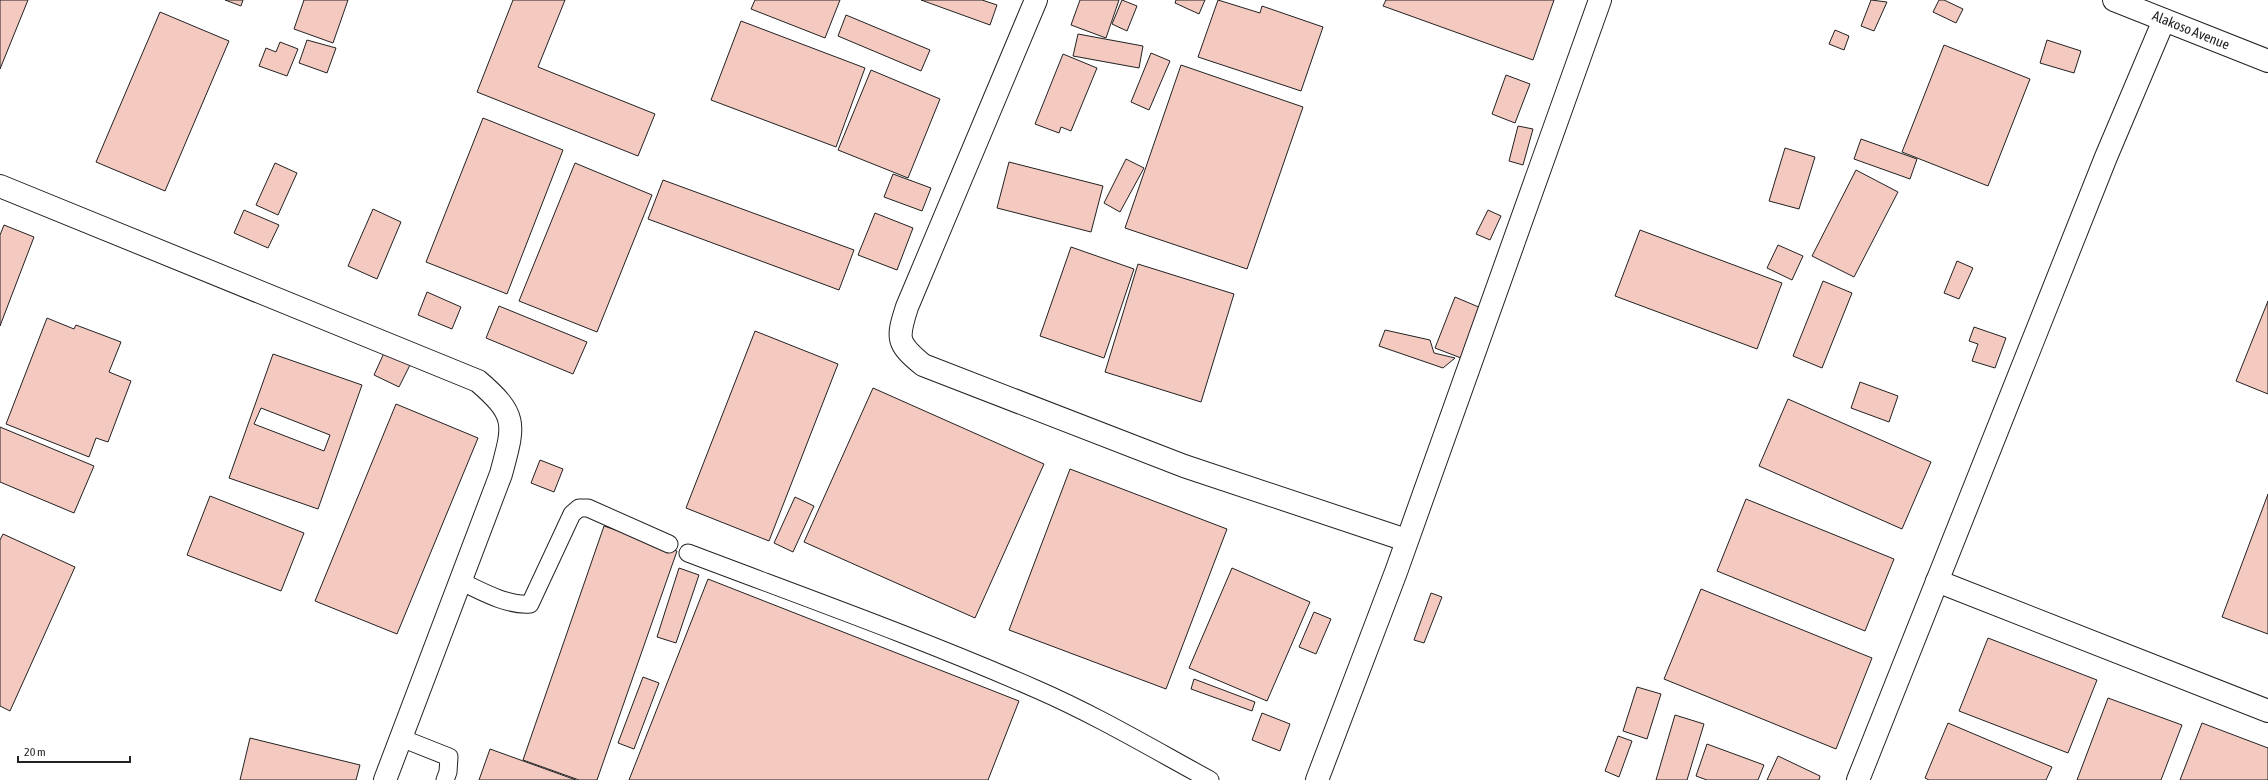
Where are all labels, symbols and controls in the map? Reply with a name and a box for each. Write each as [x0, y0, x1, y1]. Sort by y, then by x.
street label: Alakoso Avenue [2150, 7, 2232, 53]
scale bar [18, 738, 130, 764]
text: 20 m [24, 745, 46, 759]

